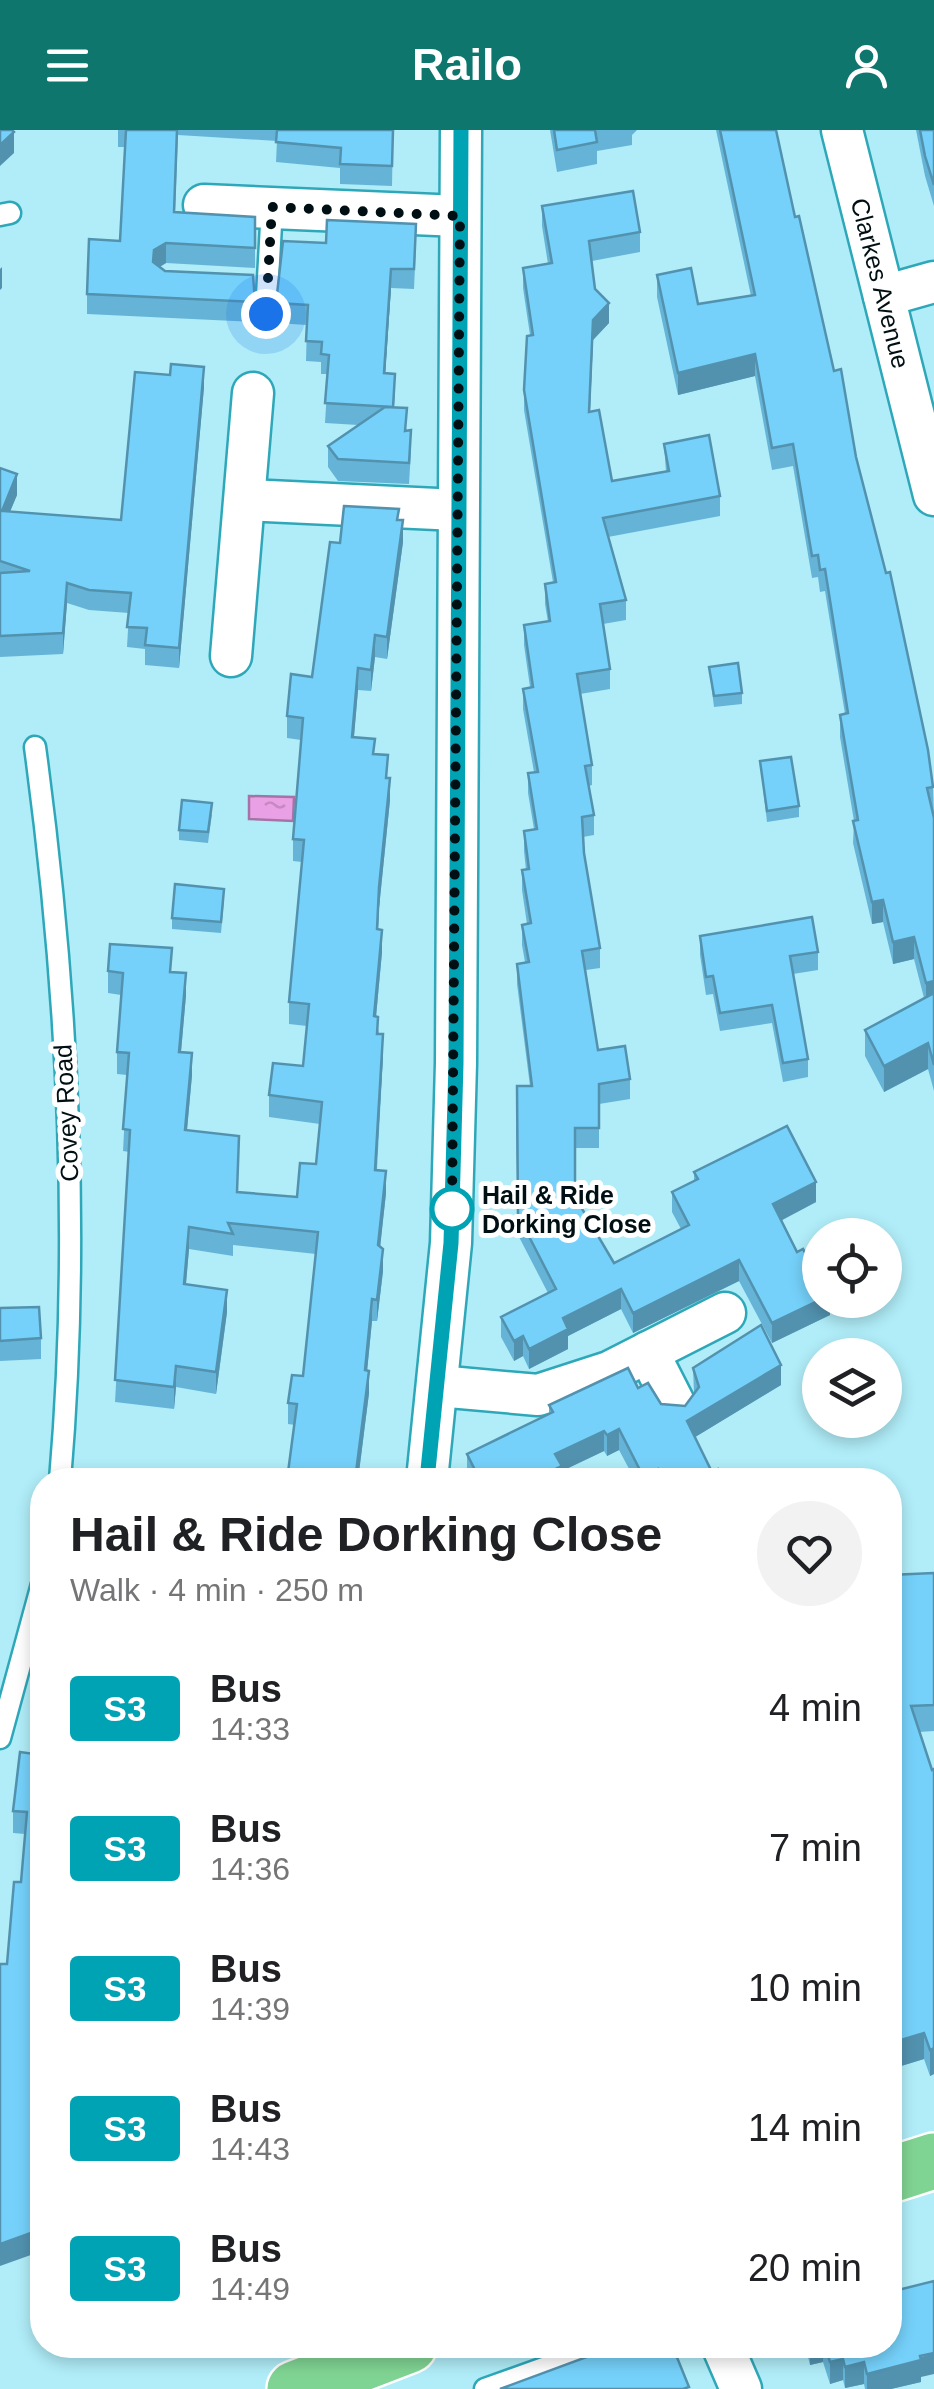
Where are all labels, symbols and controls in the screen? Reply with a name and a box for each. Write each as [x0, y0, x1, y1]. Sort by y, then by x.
icon: menu [40, 38, 95, 93]
icon: person [839, 38, 894, 93]
text: Railo [412, 39, 522, 90]
street label: Clarkes Avenue [846, 195, 916, 371]
your location [241, 289, 291, 339]
street label: Covey Road [48, 1044, 84, 1182]
place label: Hail & Ride Dorking Close [482, 1181, 652, 1238]
marker: Hail & Ride Dorking Close [431, 1188, 473, 1230]
map controls [802, 1218, 902, 1438]
button: locate [802, 1218, 902, 1318]
button: layers [802, 1338, 902, 1438]
button: heart [757, 1501, 862, 1606]
text: Hail & Ride Dorking Close [70, 1508, 662, 1561]
text: Walk · 4 min · 250 m [70, 1572, 364, 1608]
text: Bus [210, 1668, 282, 1710]
text: 4 min [769, 1687, 862, 1729]
text: S3 [104, 1689, 146, 1728]
text: 14:33 [210, 1711, 290, 1747]
text: Bus [210, 1808, 282, 1850]
text: 7 min [769, 1827, 862, 1869]
text: S3 [104, 1829, 146, 1868]
text: 14:36 [210, 1851, 290, 1887]
text: Bus [210, 1948, 282, 1990]
text: 10 min [748, 1967, 862, 2009]
text: S3 [104, 1969, 146, 2008]
text: 14:39 [210, 1991, 290, 2027]
text: Bus [210, 2088, 282, 2130]
text: 14 min [748, 2107, 862, 2149]
text: S3 [104, 2109, 146, 2148]
text: 14:43 [210, 2131, 290, 2167]
text: Bus [210, 2228, 282, 2270]
text: 20 min [748, 2247, 862, 2289]
text: S3 [104, 2249, 146, 2288]
text: 14:49 [210, 2271, 290, 2307]

